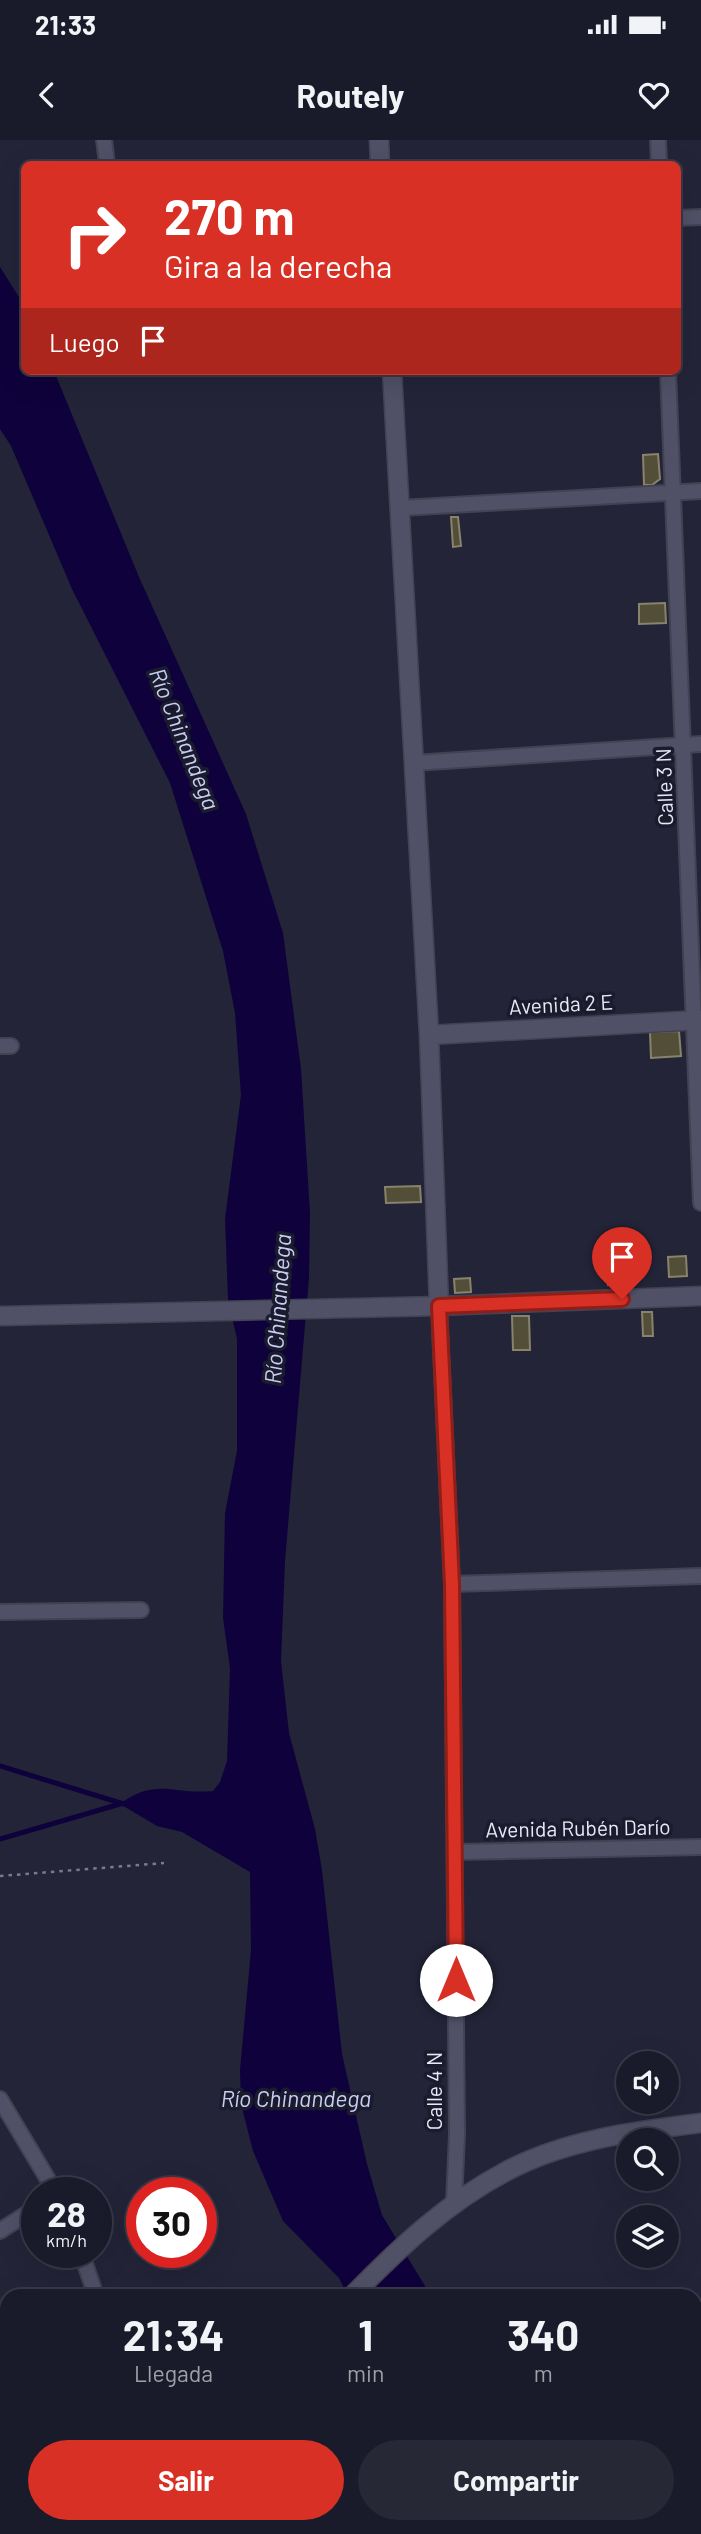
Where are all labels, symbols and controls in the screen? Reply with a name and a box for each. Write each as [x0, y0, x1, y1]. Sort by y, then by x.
text: 21:33 [35, 9, 96, 40]
icon: back [28, 76, 66, 114]
text: Routely [296, 76, 405, 114]
icon: heart [635, 76, 673, 114]
text: 270 m [164, 186, 294, 245]
icon: right [49, 189, 140, 280]
text: Gira a la derecha [164, 246, 392, 284]
icon: arrive [134, 322, 172, 360]
text: Luego [49, 326, 120, 357]
water label: Río Chinandega [144, 664, 226, 814]
street label: Calle 3 N [650, 748, 677, 826]
street label: Avenida 2 E [508, 988, 614, 1019]
pin [592, 1227, 652, 1299]
water label: Río Chinandega [258, 1233, 296, 1385]
icon: arrive [603, 1238, 641, 1276]
street label: Avenida Rubén Darío [485, 1813, 671, 1842]
position arrow [419, 1943, 493, 2017]
map controls [616, 2051, 679, 2268]
button: sound [616, 2051, 679, 2114]
street label: Calle 4 N [421, 2052, 446, 2130]
water label: Río Chinandega [221, 2084, 371, 2112]
button: search [616, 2128, 679, 2191]
speed limit sign: 30 [126, 2177, 217, 2268]
text: 28 [47, 2192, 86, 2234]
button: layers [616, 2205, 679, 2268]
text: km/h [46, 2229, 87, 2251]
text: 21:34 [123, 2309, 224, 2359]
text: 1 [358, 2309, 373, 2359]
text: 340 [507, 2309, 579, 2359]
text: Llegada [134, 2359, 213, 2387]
text: min [347, 2359, 384, 2387]
text: m [534, 2359, 553, 2387]
button: Salir [28, 2440, 344, 2520]
button: Compartir [358, 2440, 674, 2520]

